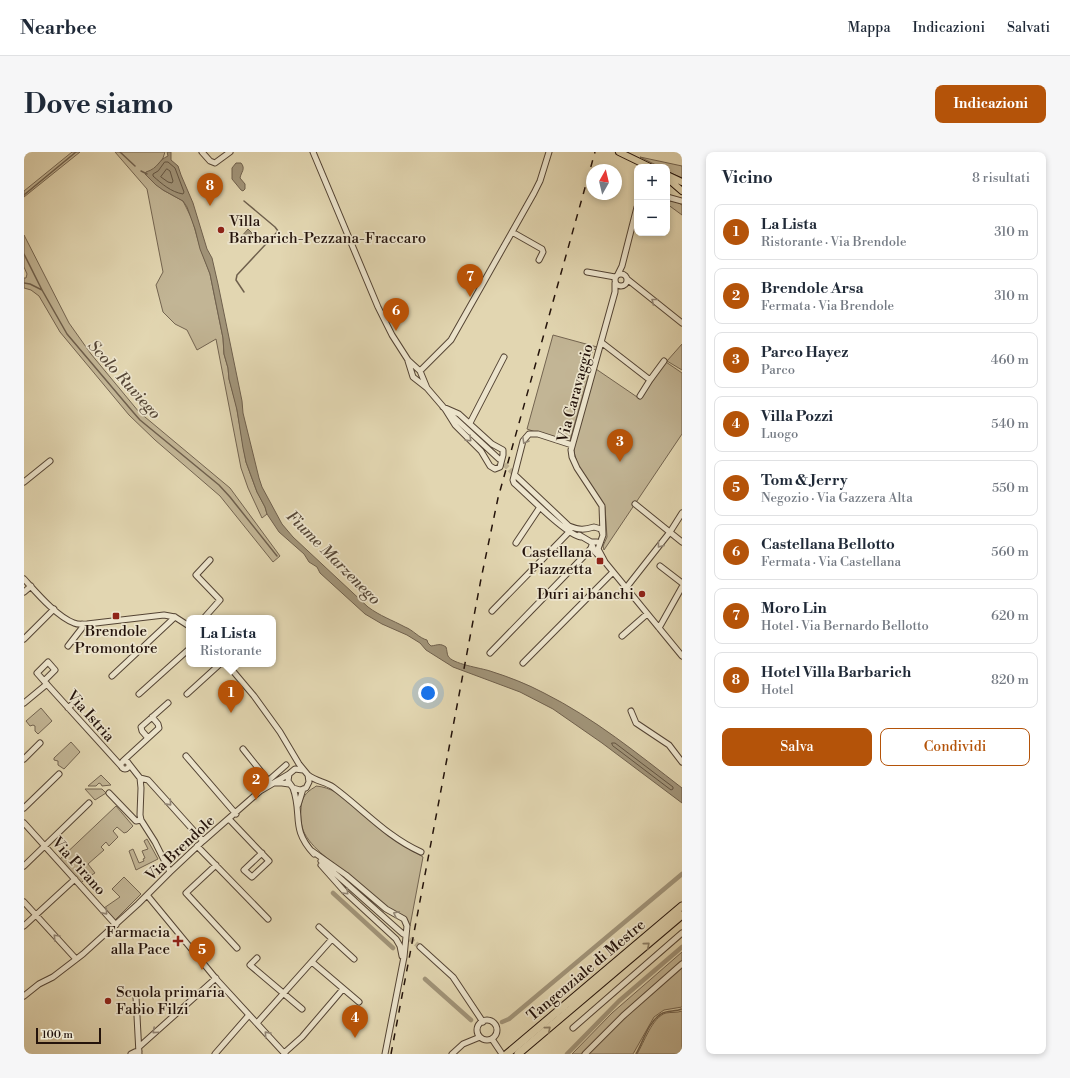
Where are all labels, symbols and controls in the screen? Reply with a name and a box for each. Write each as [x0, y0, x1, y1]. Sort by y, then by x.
text: Nearbee [20, 16, 97, 40]
text: Mappa [848, 19, 890, 37]
text: Indicazioni [912, 19, 985, 37]
text: Salvati [1007, 19, 1050, 37]
button: Indicazioni [935, 85, 1046, 123]
text: Dove siamo [24, 87, 173, 122]
north arrow [586, 164, 622, 200]
map controls [634, 164, 670, 236]
button: + [634, 164, 670, 200]
text: Vicino [722, 167, 773, 189]
text: 8 risultati [972, 170, 1030, 186]
pin: 8 [197, 173, 223, 206]
button: − [634, 200, 670, 236]
place label: Villa Barbarich-Pezzana-Fraccaro [228, 212, 426, 248]
text: La Lista [761, 215, 817, 234]
text: 1 [733, 224, 739, 240]
text: 310 m [994, 224, 1029, 240]
marker: Villa Barbarich-Pezzana-Fraccaro [216, 225, 226, 235]
text: Ristorante · Via Brendole [761, 234, 906, 250]
pin: 7 [457, 264, 483, 297]
text: Brendole Arsa [761, 279, 864, 298]
text: 2 [732, 288, 740, 304]
text: 310 m [994, 288, 1029, 304]
pin: 6 [383, 298, 409, 331]
text: Fermata · Via Brendole [761, 298, 894, 314]
one-way arrow [652, 299, 659, 306]
water label: Scolo Ruviego [83, 336, 165, 423]
street label: Via Caravaggio [553, 342, 598, 445]
text: Parco Hayez [761, 343, 848, 362]
text: 3 [732, 352, 740, 368]
text: 460 m [991, 352, 1029, 368]
text: Parco [761, 362, 795, 378]
text: Villa Pozzi [761, 407, 833, 426]
text: 4 [732, 416, 740, 432]
text: 540 m [991, 416, 1029, 432]
text: Luogo [761, 426, 798, 442]
pin: 3 [607, 429, 633, 462]
one-way arrow [464, 434, 472, 442]
one-way arrow [522, 437, 529, 444]
text: Tom & Jerry [761, 471, 848, 490]
text: 5 [732, 480, 740, 496]
text: 550 m [992, 480, 1029, 496]
text: Negozio · Via Gazzera Alta [761, 490, 913, 506]
water label: Fiume Marzenego [282, 506, 385, 609]
text: Castellana Bellotto [761, 535, 895, 554]
one-way arrow [658, 540, 665, 547]
place label: Castellana Piazzetta [522, 543, 592, 579]
text: 6 [732, 544, 740, 560]
text: 560 m [991, 544, 1029, 560]
text: Fermata · Via Castellana [761, 554, 901, 570]
marker: Castellana Piazzetta [595, 556, 605, 566]
place label: Duri ai banchi [537, 585, 634, 604]
marker: Duri ai banchi [637, 589, 647, 599]
text: Moro Lin [761, 599, 827, 618]
text: 7 [732, 608, 740, 624]
text: 620 m [991, 608, 1029, 624]
marker: Brendole Promontore [111, 611, 121, 621]
popup [186, 615, 276, 667]
text: Hotel · Via Bernardo Bellotto [761, 618, 929, 634]
place label: Brendole Promontore [75, 622, 158, 658]
text: La Lista [200, 624, 256, 643]
text: Ristorante [200, 643, 262, 659]
text: Hotel Villa Barbarich [761, 663, 911, 682]
text: 8 [732, 672, 740, 688]
text: 820 m [991, 672, 1029, 688]
pin: 1 [218, 680, 244, 713]
text: Hotel [761, 682, 794, 698]
your location [418, 683, 438, 703]
street label: Via Istria [62, 686, 119, 746]
button: Salva [722, 728, 872, 766]
button: Condividi [880, 728, 1030, 766]
pin: 2 [243, 767, 269, 800]
one-way arrow [164, 798, 171, 806]
street label: Via Brendole [141, 811, 219, 886]
street label: Via Pirano [47, 832, 110, 899]
one-way arrow [341, 887, 349, 895]
one-way arrow [100, 908, 107, 915]
one-way arrow [393, 911, 400, 919]
street label: Tangenziale di Mestre [523, 915, 649, 1025]
place label: Farmacia alla Pace [106, 923, 170, 959]
one-way arrow [53, 934, 61, 942]
marker: Farmacia alla Pace [173, 936, 183, 946]
pin: 5 [189, 937, 215, 970]
one-way arrow [642, 942, 650, 949]
place label: Scuola primaria Fabio Filzi [116, 983, 225, 1019]
marker: Scuola primaria Fabio Filzi [103, 996, 113, 1006]
pin: 4 [342, 1005, 368, 1038]
scale bar [36, 1026, 101, 1045]
one-way arrow [543, 1026, 550, 1033]
one-way arrow [152, 1027, 160, 1034]
text: 100 m [42, 1028, 73, 1042]
one-way arrow [265, 1032, 272, 1039]

